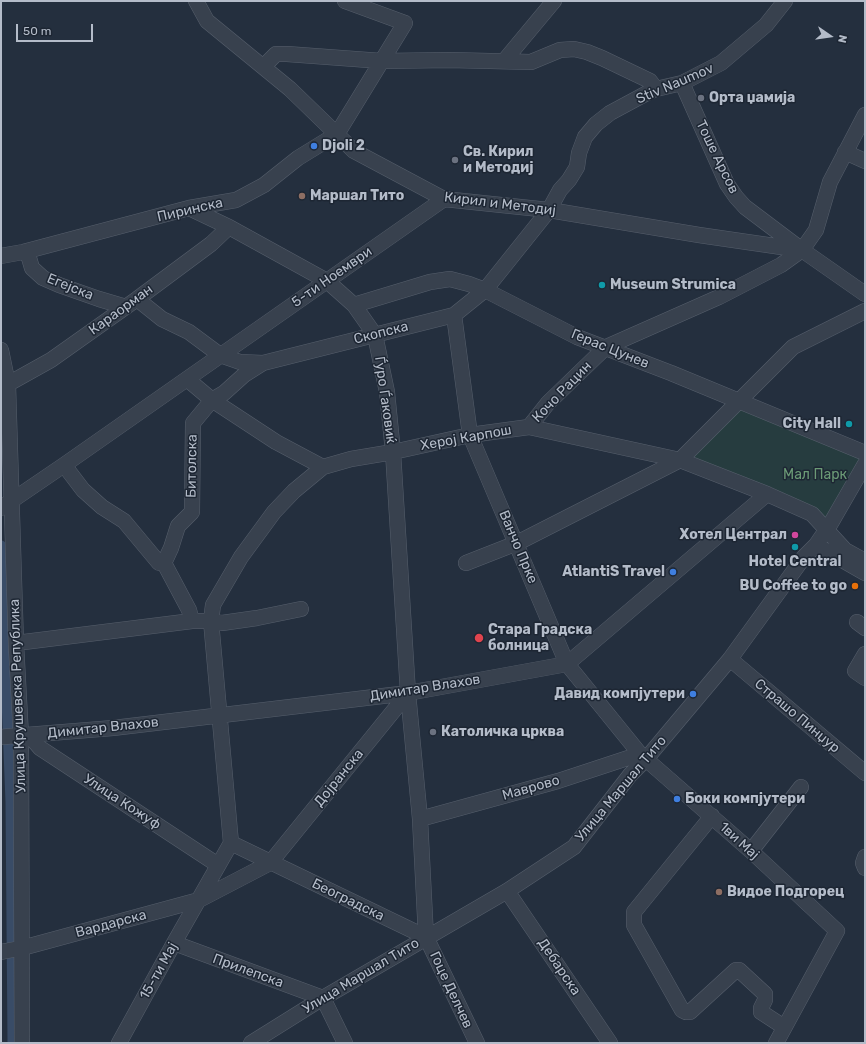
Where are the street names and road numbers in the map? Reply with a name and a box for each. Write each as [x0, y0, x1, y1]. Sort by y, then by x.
street label: Stiv Naumov [634, 60, 716, 108]
street label: Тоше Арсов [692, 117, 742, 197]
street label: Кирил и Методиј [443, 189, 557, 219]
street label: Пиринска [156, 194, 224, 226]
street label: 5-ти Ноември [289, 243, 375, 311]
street label: Егејска [44, 270, 96, 304]
street label: Караорман [86, 281, 156, 339]
street label: Скопска [352, 318, 410, 348]
street label: Герас Цунев [569, 326, 651, 372]
street label: Ѓуро Ѓаковиќ [371, 355, 399, 445]
street label: Кочо Рацин [529, 358, 595, 426]
street label: Херој Карпош [419, 422, 513, 454]
street label: Битолска [183, 434, 201, 498]
street label: Ванчо Прке [495, 508, 541, 586]
street label: Улица Крушевска Република [6, 599, 30, 793]
street label: Димитар Влахов [368, 671, 482, 705]
street label: Страшо Пинџур [751, 675, 843, 757]
street label: Димитар Влахов [47, 714, 159, 742]
street label: Улица Маршал Тито [572, 733, 670, 845]
street label: Дојранска [311, 746, 367, 810]
street label: Улица Кожуф [80, 771, 164, 833]
street label: Маврово [500, 772, 562, 804]
street label: 1ви Мај [715, 819, 763, 863]
street label: Београдска [309, 875, 387, 925]
street label: Вардарска [74, 906, 148, 942]
street label: Улица Маршал Тито [300, 935, 422, 1017]
street label: Дебарска [534, 935, 584, 999]
street label: 15-ти Мај [136, 940, 182, 1002]
street label: Гоце Делчев [426, 949, 476, 1031]
street label: Прилепска [210, 950, 286, 992]

